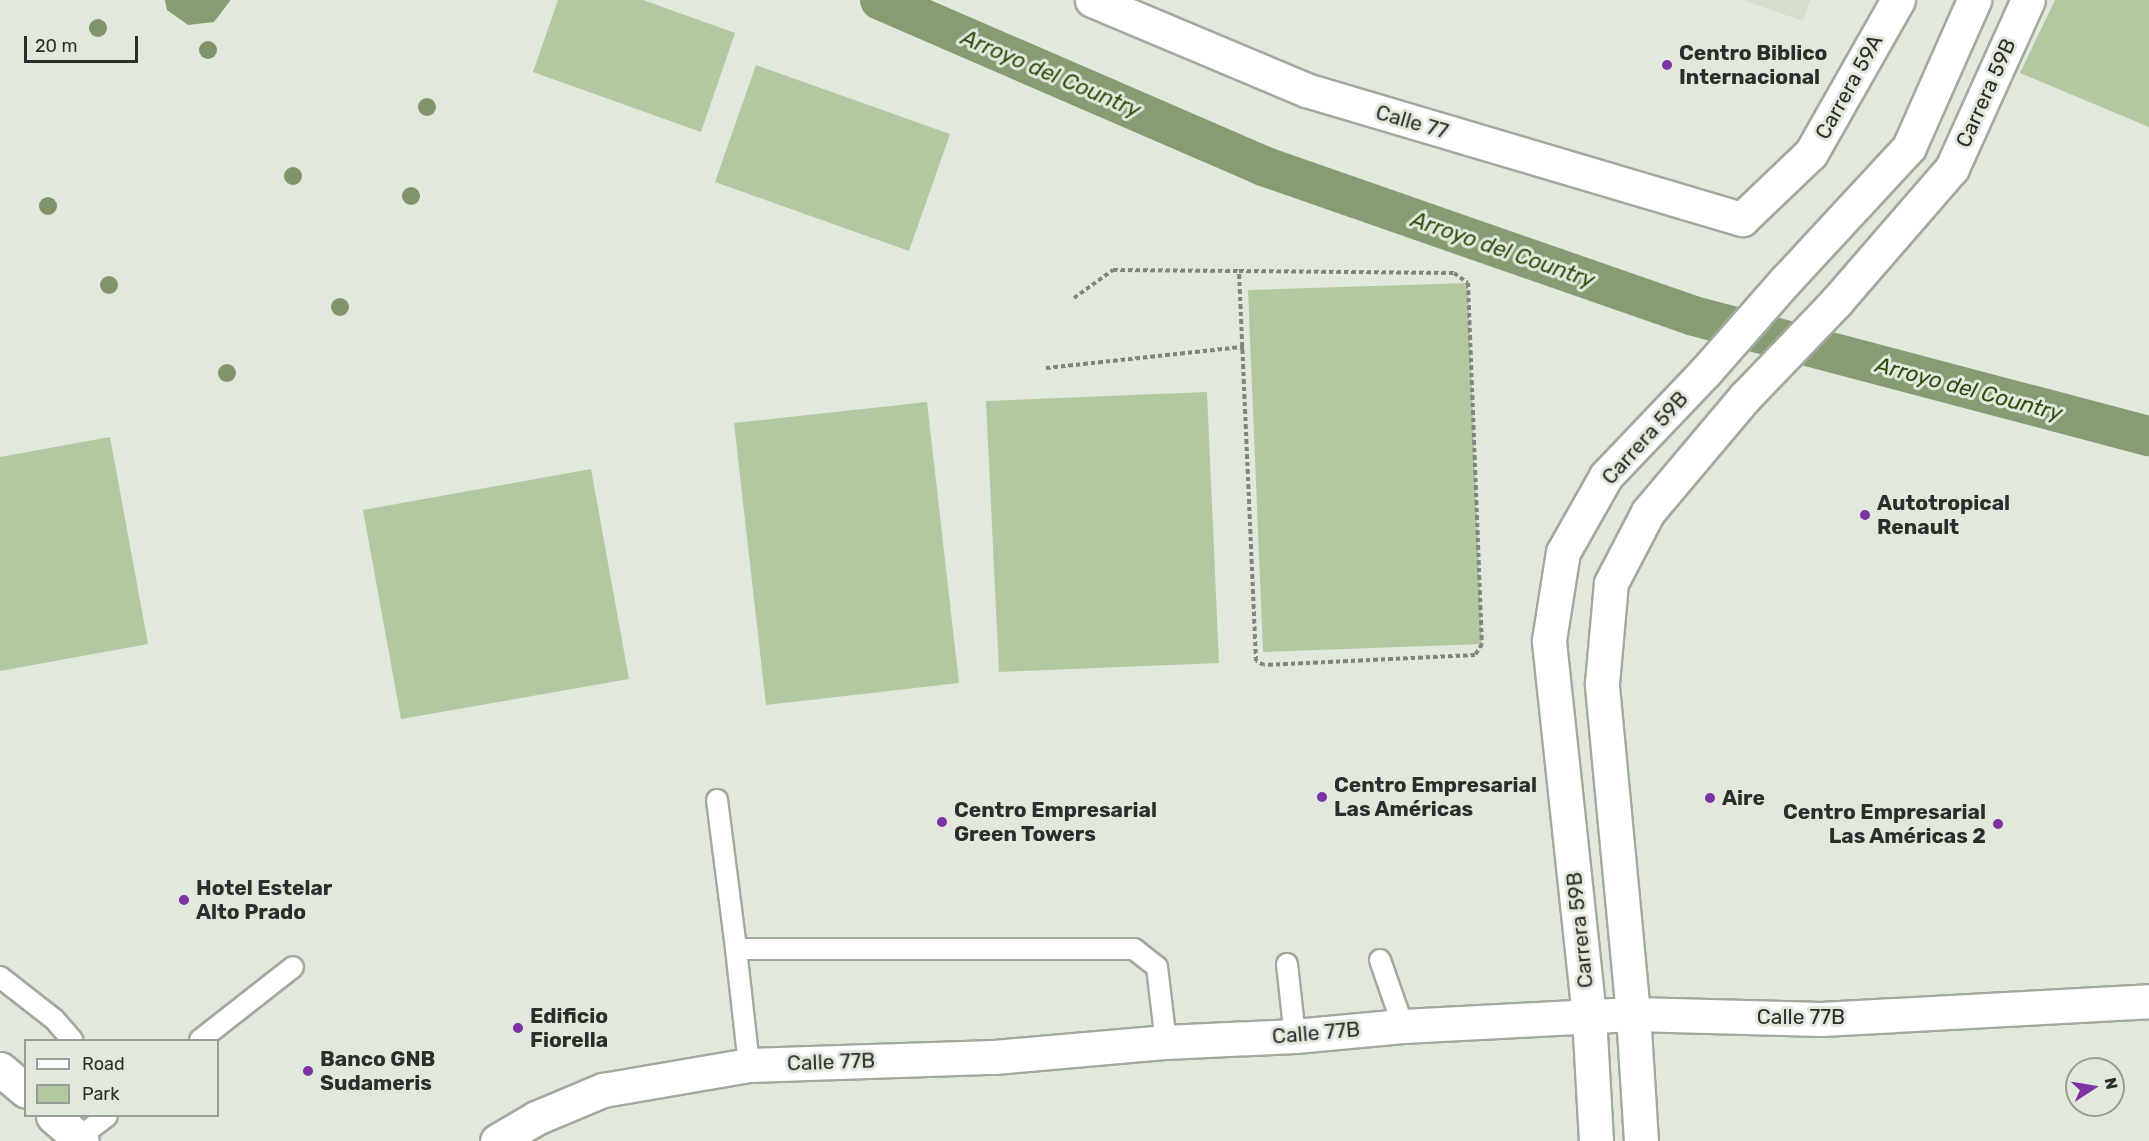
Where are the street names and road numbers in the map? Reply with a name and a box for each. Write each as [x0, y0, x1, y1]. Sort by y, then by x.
street label: Carrera 59A [1810, 30, 1888, 144]
street label: Carrera 59B [1951, 35, 2021, 151]
street label: Calle 77 [1373, 100, 1451, 144]
street label: Carrera 59B [1597, 386, 1693, 490]
street label: Carrera 59B [1561, 871, 1599, 989]
street label: Calle 77B [1757, 1004, 1845, 1030]
street label: Calle 77B [1271, 1017, 1361, 1049]
street label: Calle 77B [786, 1048, 876, 1076]

